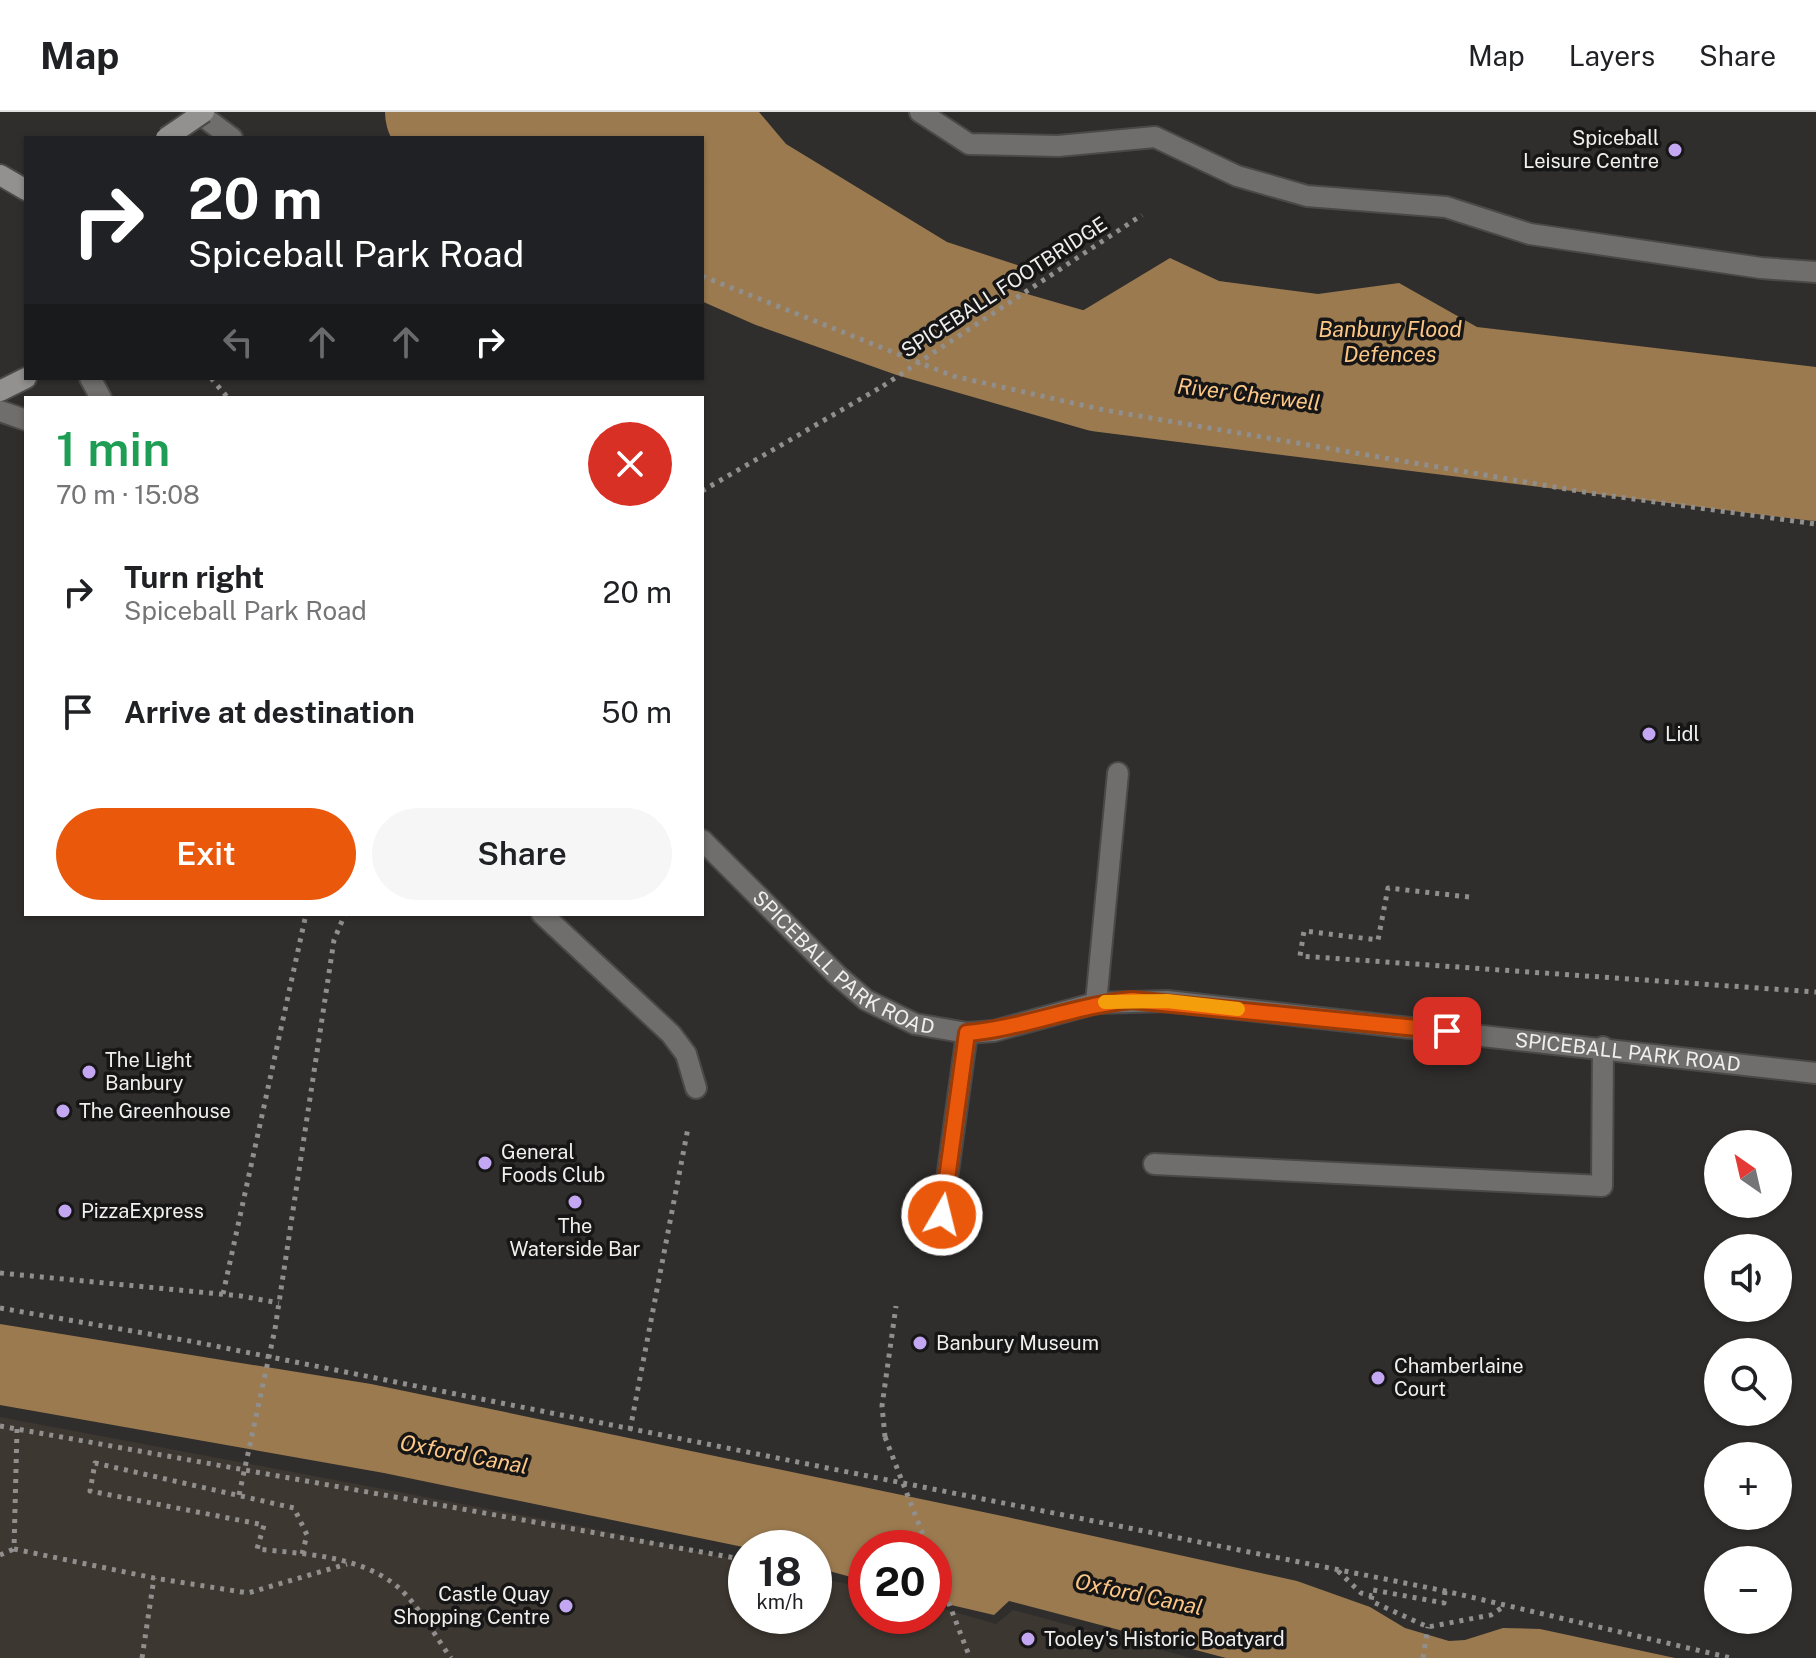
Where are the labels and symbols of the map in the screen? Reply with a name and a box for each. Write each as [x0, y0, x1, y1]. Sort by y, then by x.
place label: Spiceball Leisure Centre [1523, 126, 1659, 173]
marker: Spiceball Leisure Centre [1666, 141, 1684, 159]
street label: SPICEBALL FOOTBRIDGE [897, 211, 1111, 363]
water label: Banbury Flood Defences [1318, 316, 1462, 367]
water label: River Cherwell [1176, 372, 1322, 416]
place label: Lidl [1665, 722, 1700, 746]
marker: Lidl [1640, 725, 1658, 743]
street label: SPICEBALL PARK ROAD [748, 886, 936, 1039]
pin [1413, 997, 1481, 1065]
street label: SPICEBALL PARK ROAD [1514, 1028, 1742, 1077]
place label: The Light Banbury [105, 1048, 192, 1095]
marker: The Light Banbury [80, 1063, 98, 1081]
place label: The Greenhouse [79, 1099, 231, 1123]
marker: The Greenhouse [54, 1102, 72, 1120]
north arrow [1704, 1130, 1792, 1218]
place label: General Foods Club [501, 1140, 605, 1187]
marker: General Foods Club [476, 1154, 494, 1172]
position arrow [900, 1173, 984, 1257]
marker: The Waterside Bar [566, 1193, 584, 1211]
place label: PizzaExpress [81, 1199, 204, 1223]
marker: PizzaExpress [56, 1202, 74, 1220]
place label: The Waterside Bar [510, 1214, 641, 1261]
place label: Banbury Museum [936, 1331, 1099, 1355]
marker: Banbury Museum [911, 1334, 929, 1352]
place label: Chamberlaine Court [1394, 1354, 1524, 1401]
marker: Chamberlaine Court [1369, 1369, 1387, 1387]
water label: Oxford Canal [398, 1429, 530, 1479]
speed limit sign: 20 [848, 1530, 952, 1634]
water label: Oxford Canal [1073, 1568, 1205, 1620]
place label: Castle Quay Shopping Centre [393, 1582, 550, 1629]
marker: Castle Quay Shopping Centre [557, 1597, 575, 1615]
place label: Tooley's Historic Boatyard [1044, 1627, 1285, 1651]
marker: Tooley's Historic Boatyard [1019, 1630, 1037, 1648]

